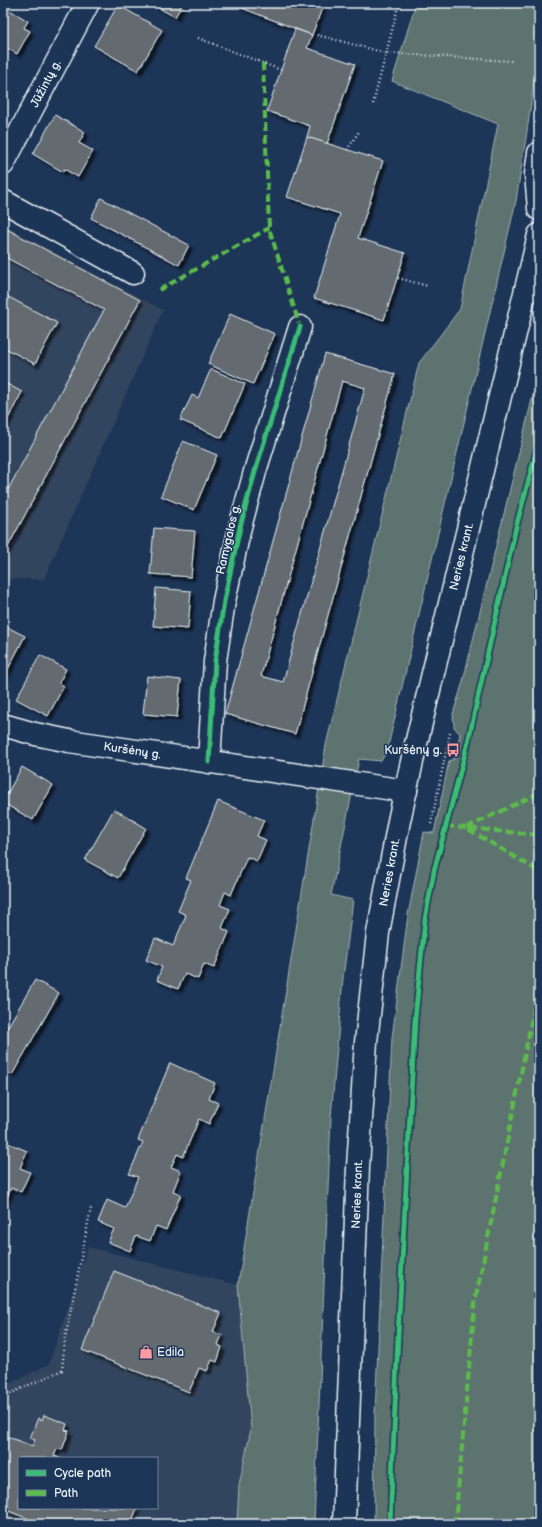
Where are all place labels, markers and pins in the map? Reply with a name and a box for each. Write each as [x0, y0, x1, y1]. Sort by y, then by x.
bus stop icon: Kuršėnų g. [445, 742, 461, 758]
place label: Kuršėnų g. [384, 743, 442, 758]
shop icon: Edila [138, 1344, 154, 1360]
place label: Edila [157, 1345, 184, 1360]

